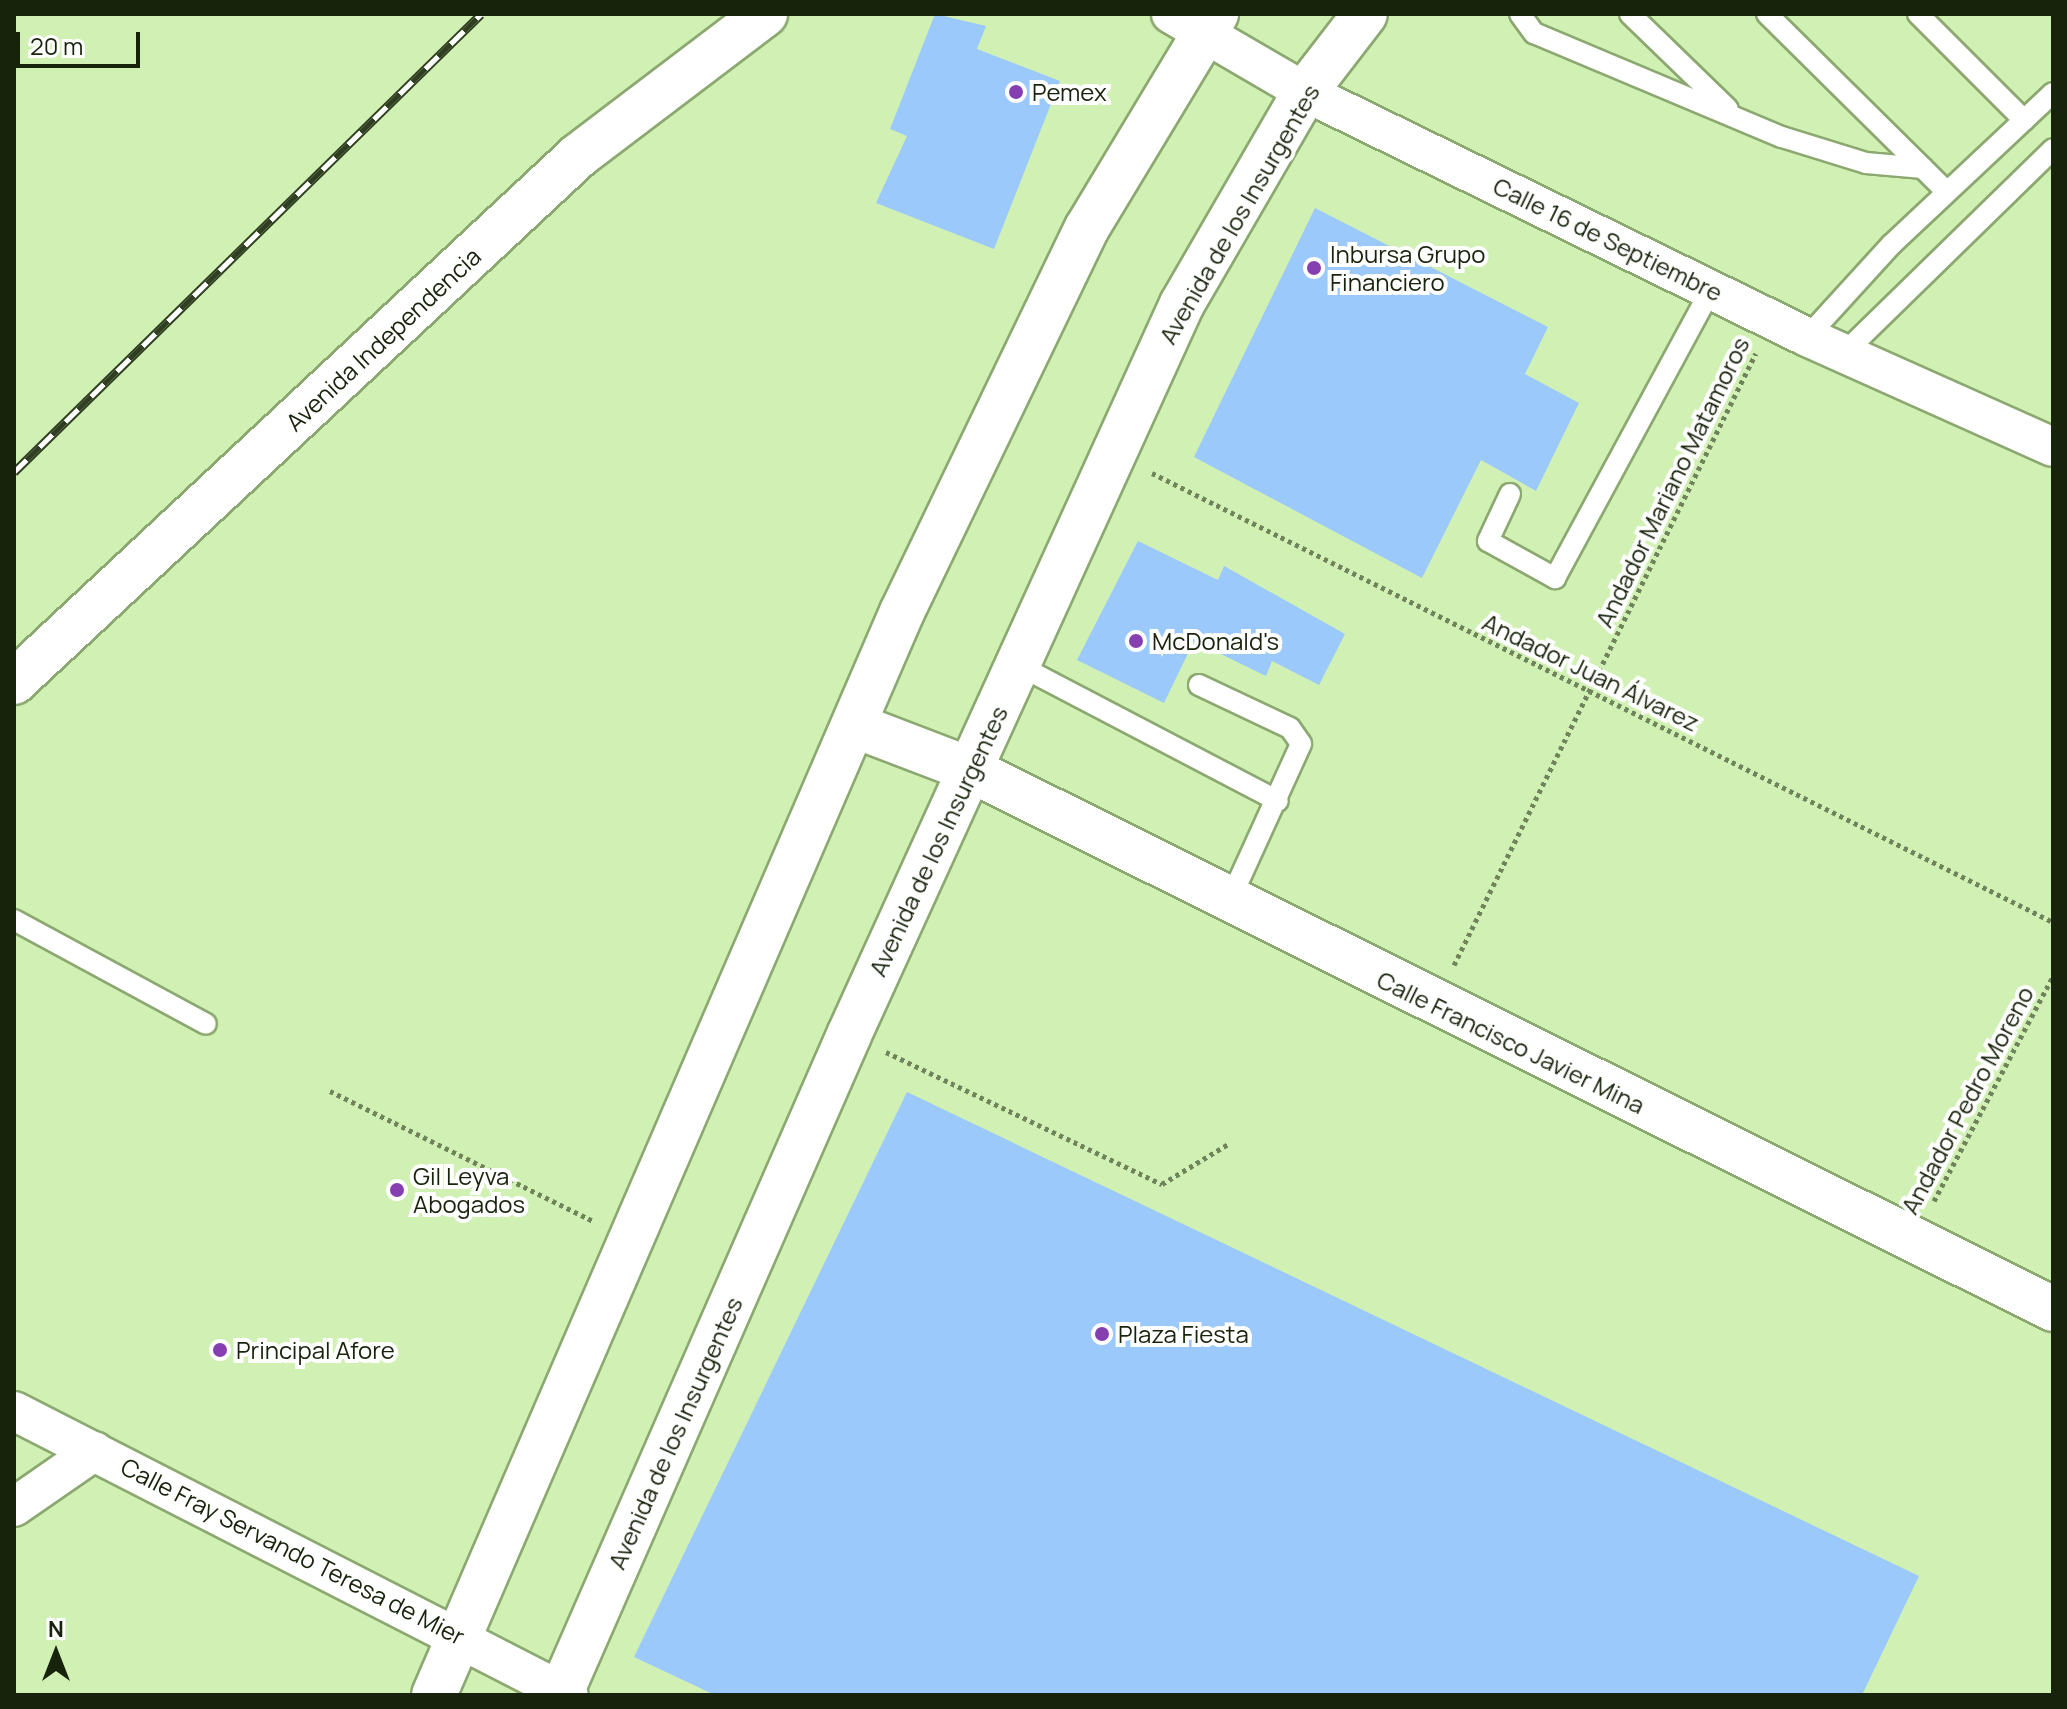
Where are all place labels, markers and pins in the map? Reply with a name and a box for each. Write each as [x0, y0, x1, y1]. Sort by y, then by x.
place label: Pemex [1032, 78, 1107, 106]
marker: Pemex [1007, 83, 1025, 101]
place label: Inbursa Grupo Financiero [1330, 240, 1485, 296]
marker: Inbursa Grupo Financiero [1305, 259, 1323, 277]
place label: McDonald's [1152, 627, 1279, 655]
marker: McDonald's [1127, 632, 1145, 650]
place label: Gil Leyva Abogados [413, 1162, 525, 1218]
marker: Gil Leyva Abogados [388, 1181, 406, 1199]
place label: Plaza Fiesta [1118, 1320, 1249, 1348]
marker: Plaza Fiesta [1093, 1325, 1111, 1343]
place label: Principal Afore [236, 1336, 395, 1364]
marker: Principal Afore [211, 1341, 229, 1359]

